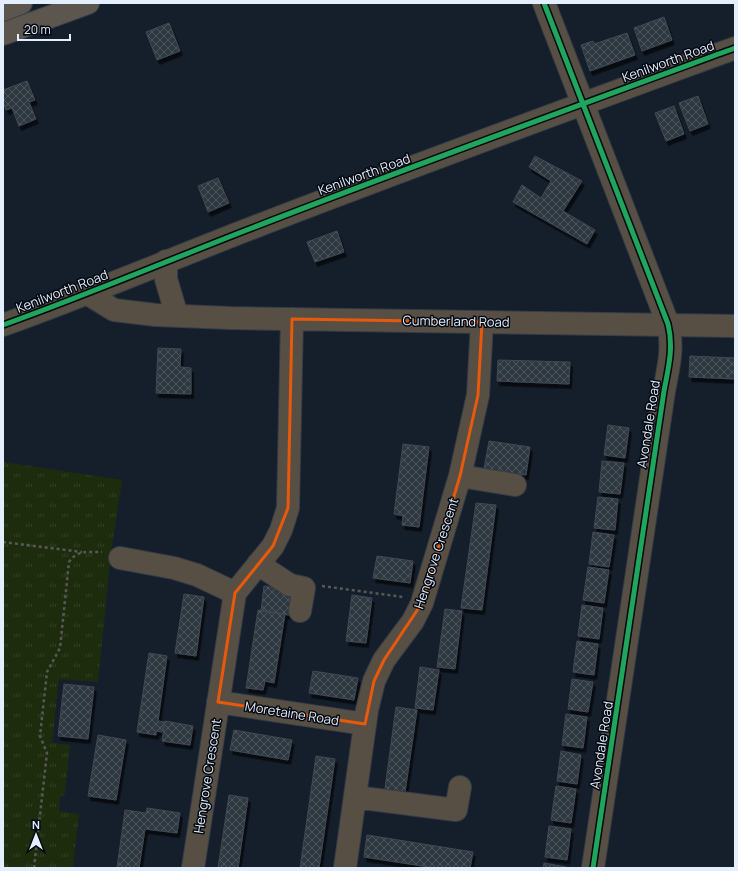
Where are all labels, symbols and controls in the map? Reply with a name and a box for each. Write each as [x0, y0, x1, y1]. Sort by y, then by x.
scale bar [18, 16, 70, 42]
text: 20 m [24, 21, 51, 38]
street label: Kenilworth Road [619, 36, 717, 86]
street label: Kenilworth Road [315, 149, 413, 199]
street label: Kenilworth Road [14, 265, 110, 317]
street label: Cumberland Road [402, 311, 510, 331]
street label: Avondale Road [632, 379, 664, 469]
street label: Hengrove Crescent [410, 495, 462, 611]
street label: Moretaine Road [244, 697, 340, 729]
street label: Avondale Road [585, 700, 617, 790]
street label: Hengrove Crescent [189, 717, 225, 835]
north arrow [16, 815, 56, 855]
text: N [32, 817, 40, 832]

